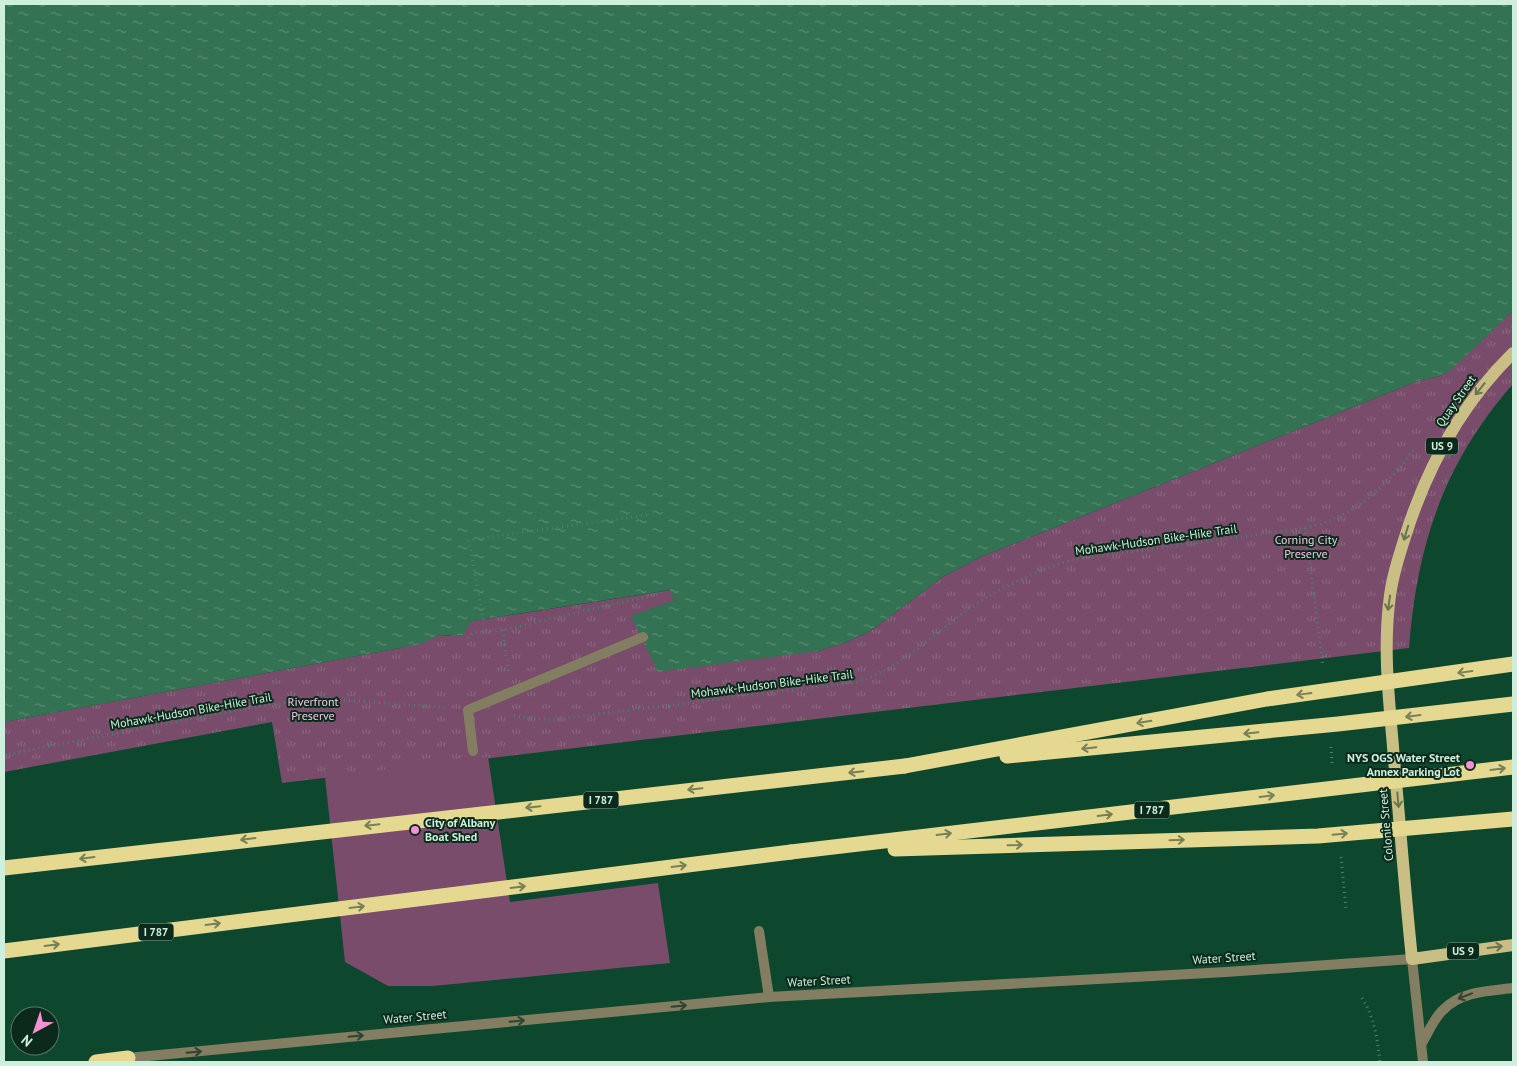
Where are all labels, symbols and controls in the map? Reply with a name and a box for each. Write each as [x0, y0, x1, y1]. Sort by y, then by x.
street label: Quay Street [1432, 372, 1479, 429]
one-way arrow [1475, 382, 1486, 395]
road number: US 9 [1426, 438, 1458, 454]
street label: Mohawk-Hudson Bike-Hike Trail [1074, 521, 1238, 558]
one-way arrow [1401, 524, 1411, 540]
park label: Corning City Preserve [1275, 532, 1338, 561]
one-way arrow [1384, 595, 1394, 611]
street label: Mohawk-Hudson Bike-Hike Trail [690, 666, 854, 701]
one-way arrow [1458, 667, 1474, 677]
street label: Mohawk-Hudson Bike-Hike Trail [109, 689, 273, 732]
one-way arrow [1297, 689, 1313, 699]
park label: Riverfront Preserve [287, 694, 339, 723]
one-way arrow [1405, 711, 1421, 721]
one-way arrow [1137, 718, 1153, 728]
one-way arrow [1243, 728, 1259, 738]
one-way arrow [1082, 744, 1098, 753]
place label: NYS OGS Water Street Annex Parking Lot [1347, 750, 1461, 779]
marker: NYS OGS Water Street Annex Parking Lot [1464, 759, 1476, 771]
one-way arrow [1489, 764, 1505, 774]
one-way arrow [848, 767, 864, 776]
one-way arrow [687, 784, 703, 794]
street label: Colonie Street [1375, 788, 1396, 862]
one-way arrow [1258, 791, 1274, 801]
road number: I 787 [584, 792, 618, 808]
one-way arrow [1393, 792, 1402, 808]
one-way arrow [525, 802, 541, 812]
road number: I 787 [1134, 802, 1170, 818]
one-way arrow [1097, 810, 1113, 820]
place label: City of Albany Boat Shed [425, 815, 496, 844]
one-way arrow [364, 820, 380, 830]
marker: City of Albany Boat Shed [409, 824, 421, 836]
one-way arrow [936, 829, 952, 839]
one-way arrow [1331, 829, 1347, 839]
one-way arrow [241, 834, 257, 844]
one-way arrow [1169, 836, 1185, 845]
one-way arrow [1007, 841, 1023, 850]
one-way arrow [79, 853, 95, 863]
one-way arrow [671, 861, 687, 871]
one-way arrow [509, 881, 525, 891]
one-way arrow [348, 902, 364, 912]
one-way arrow [205, 919, 221, 929]
road number: I 787 [138, 924, 174, 940]
one-way arrow [44, 939, 60, 949]
road number: US 9 [1447, 942, 1479, 959]
one-way arrow [1487, 942, 1503, 952]
street label: Water Street [1192, 948, 1256, 967]
street label: Water Street [787, 971, 851, 990]
one-way arrow [1458, 993, 1473, 1002]
one-way arrow [671, 1001, 687, 1011]
north arrow [10, 1006, 60, 1056]
street label: Water Street [383, 1006, 447, 1027]
one-way arrow [509, 1016, 525, 1026]
text: N [17, 1031, 36, 1051]
one-way arrow [347, 1031, 363, 1041]
one-way arrow [185, 1047, 201, 1056]

